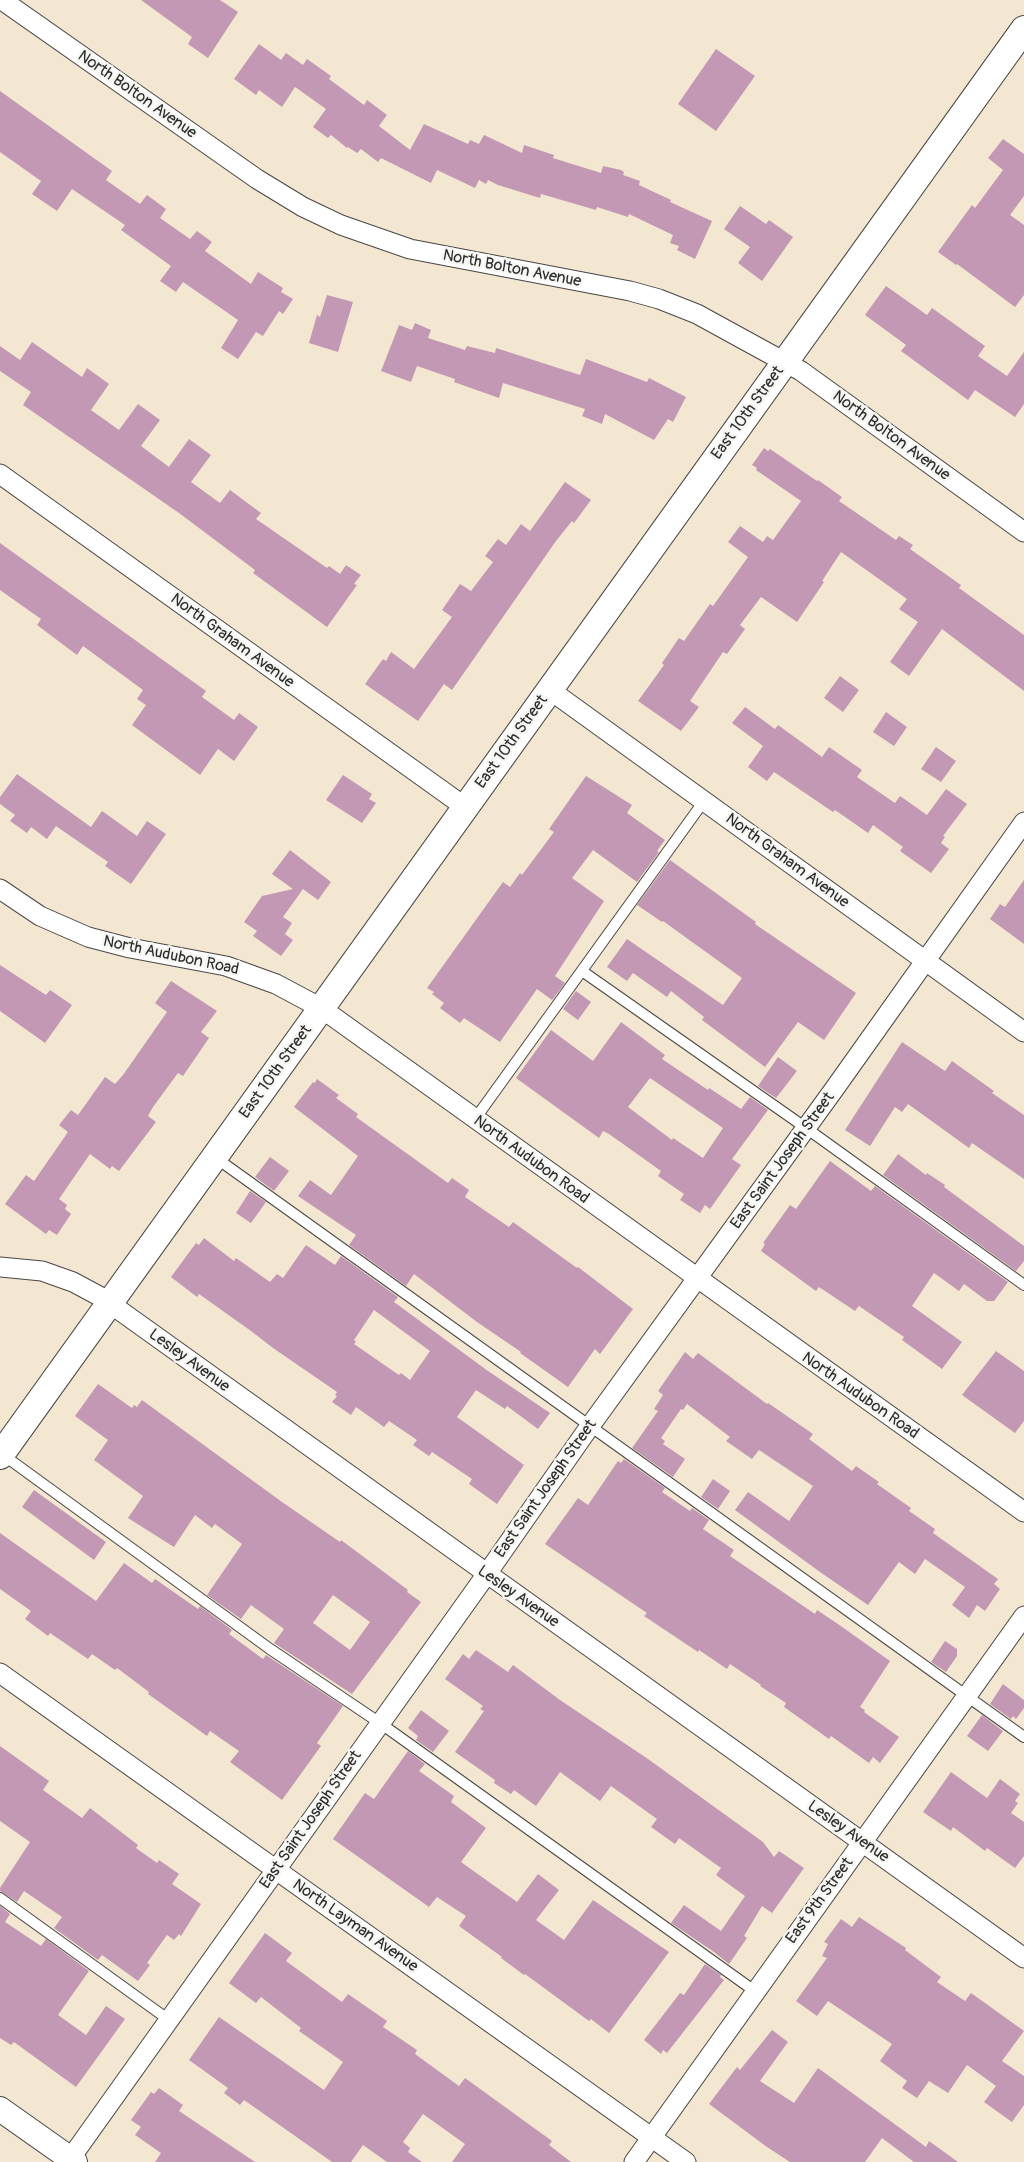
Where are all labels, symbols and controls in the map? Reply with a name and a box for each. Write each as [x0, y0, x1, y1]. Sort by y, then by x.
street label: North Bolton Avenue [74, 47, 200, 143]
street label: North Bolton Avenue [441, 246, 583, 292]
street label: East 10th Street [708, 363, 788, 463]
street label: North Bolton Avenue [828, 387, 954, 485]
street label: North Graham Avenue [166, 590, 298, 692]
street label: East 10th Street [472, 692, 552, 792]
street label: North Graham Avenue [721, 810, 853, 912]
street label: North Audubon Road [101, 932, 241, 980]
street label: East 10th Street [236, 1022, 316, 1122]
street label: East Saint Joseph Street [727, 1089, 839, 1233]
street label: North Audubon Road [469, 1112, 593, 1208]
street label: Lesley Avenue [145, 1325, 233, 1397]
street label: North Audubon Road [798, 1349, 922, 1443]
street label: East Saint Joseph Street [491, 1416, 601, 1562]
street label: Lesley Avenue [473, 1562, 563, 1632]
street label: East Saint Joseph Street [256, 1747, 366, 1893]
street label: Lesley Avenue [803, 1797, 893, 1867]
street label: East 9th Street [782, 1854, 858, 1948]
street label: North Layman Avenue [289, 1875, 421, 1977]

